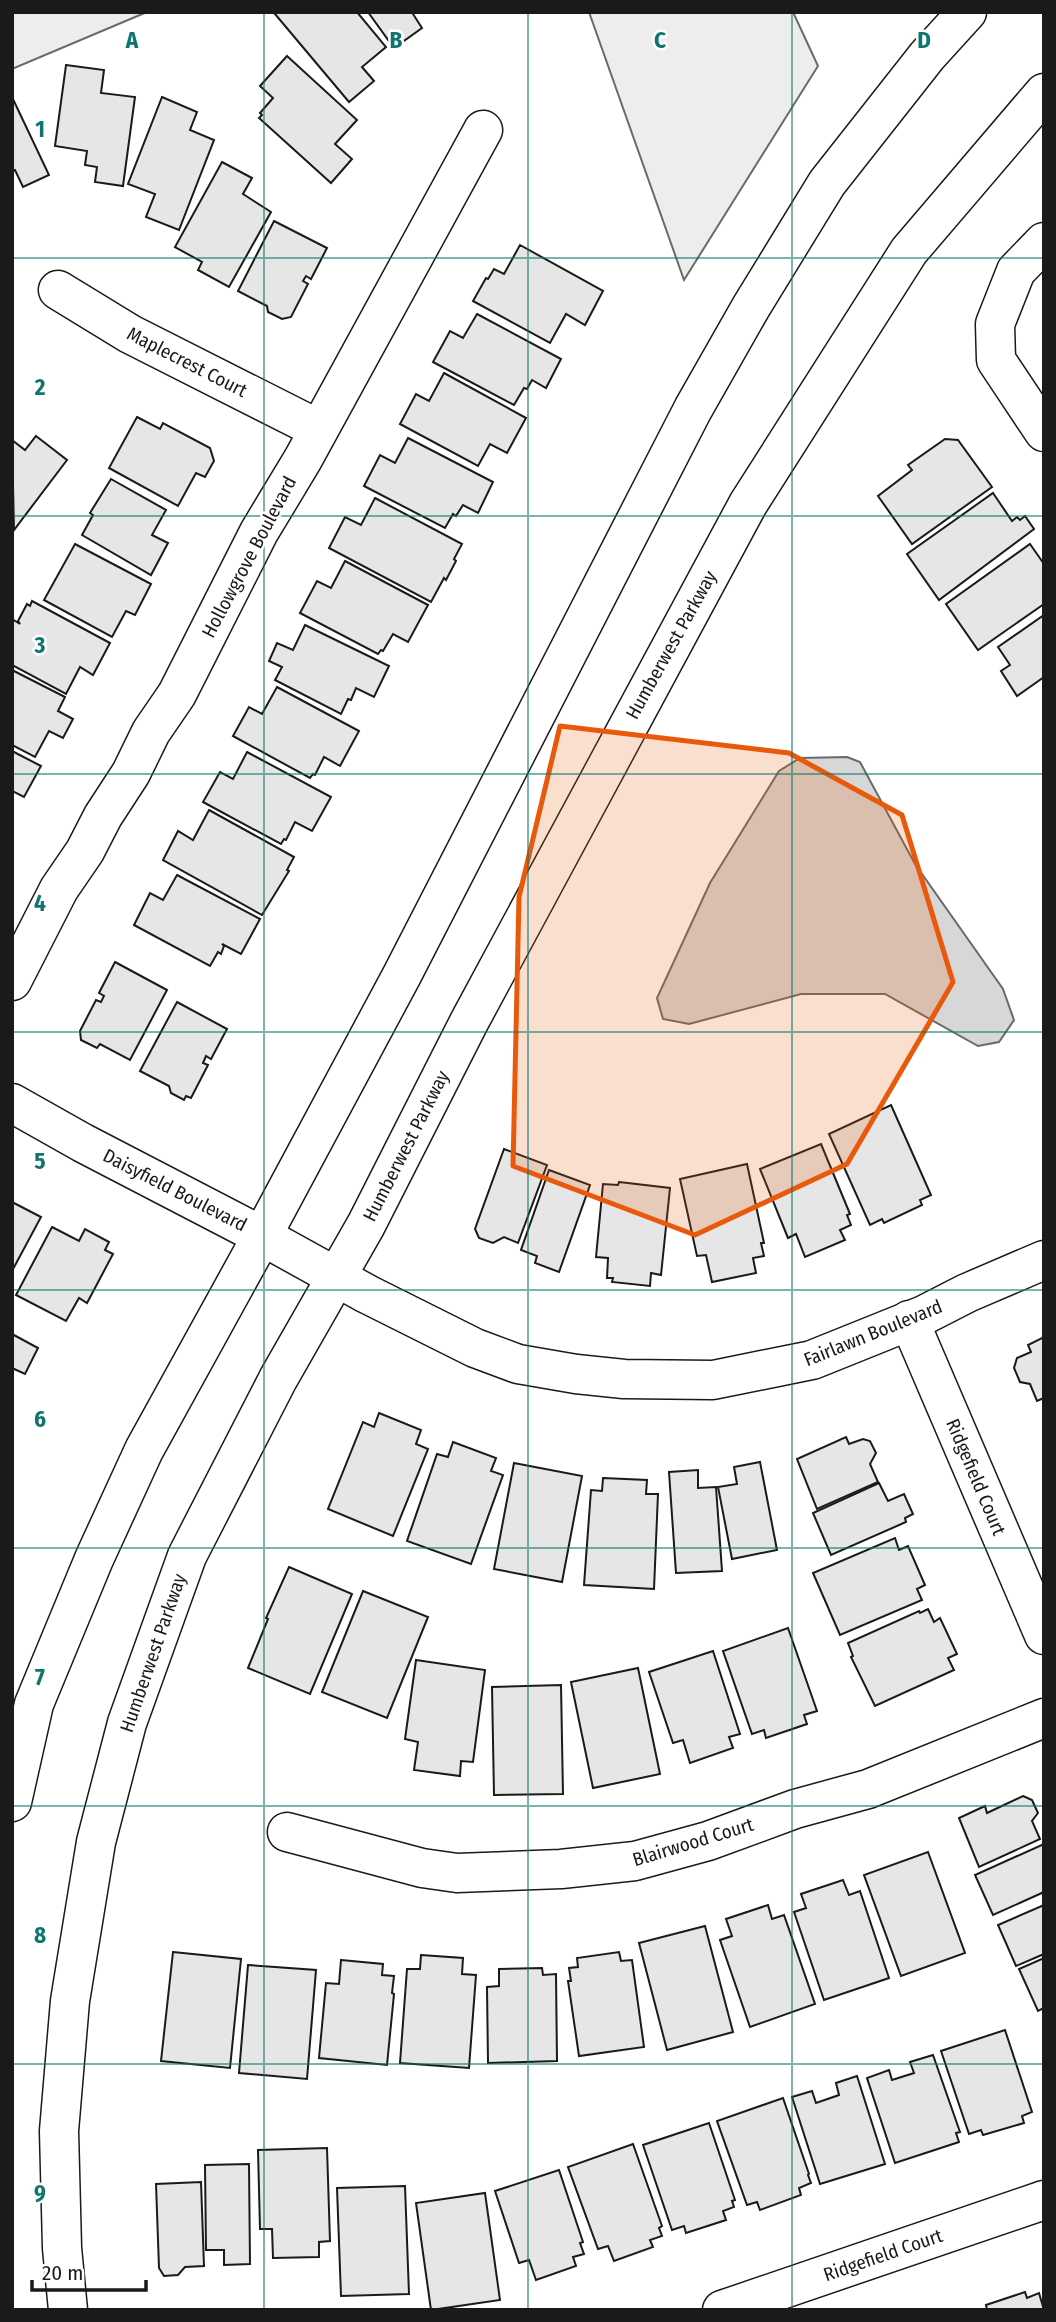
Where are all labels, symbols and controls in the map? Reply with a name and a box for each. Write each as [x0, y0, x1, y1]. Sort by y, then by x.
text: A [125, 26, 139, 54]
text: B [390, 26, 403, 54]
text: C [654, 26, 666, 54]
text: D [917, 26, 931, 54]
text: 1 [35, 115, 45, 143]
street label: Maplecrest Court [123, 322, 252, 402]
text: 2 [34, 373, 46, 401]
street label: Hollowgrove Boulevard [197, 472, 301, 642]
street label: Humberwest Parkway [621, 566, 722, 723]
text: 3 [34, 631, 46, 659]
text: 4 [34, 889, 46, 917]
street label: Humberwest Parkway [358, 1066, 454, 1225]
street label: Daisyfield Boulevard [99, 1144, 251, 1236]
text: 5 [34, 1147, 46, 1175]
street label: Fairlawn Boulevard [800, 1295, 946, 1371]
text: 6 [34, 1405, 46, 1433]
street label: Ridgefield Court [941, 1415, 1011, 1539]
street label: Humberwest Parkway [115, 1570, 191, 1735]
text: 7 [35, 1663, 45, 1691]
street label: Blairwood Court [630, 1812, 757, 1871]
text: 8 [34, 1921, 46, 1949]
text: 9 [34, 2179, 46, 2207]
street label: Ridgefield Court [821, 2224, 946, 2286]
scale bar [32, 2248, 145, 2292]
text: 20 m [42, 2260, 83, 2286]

